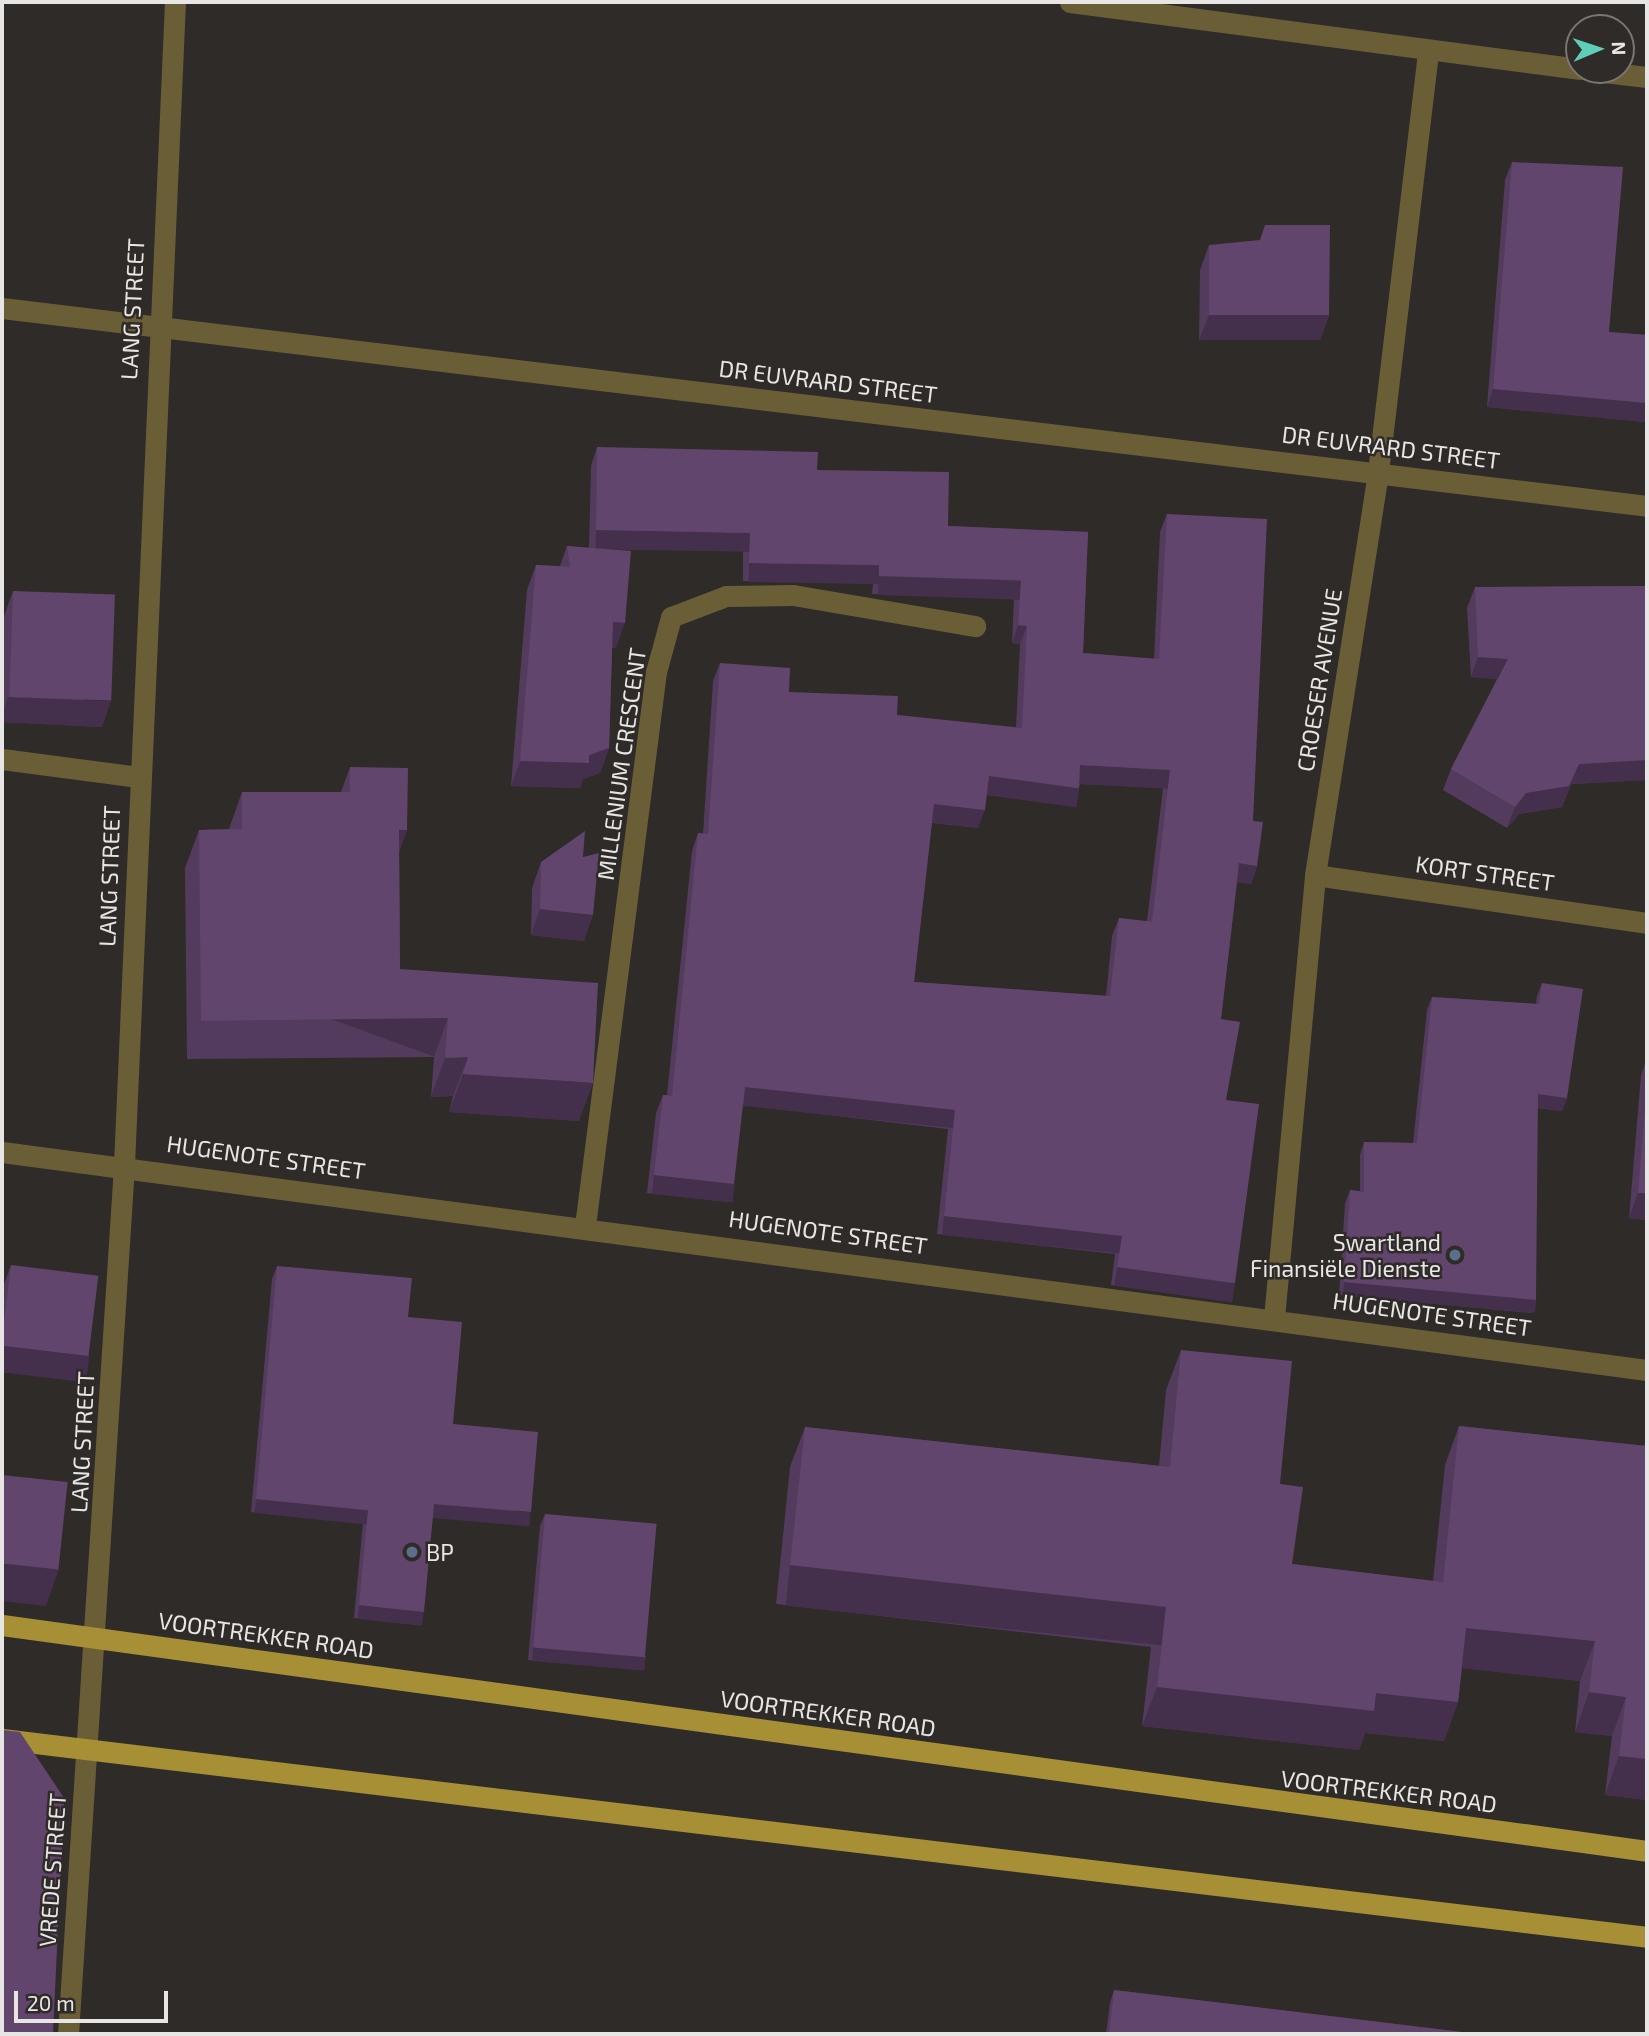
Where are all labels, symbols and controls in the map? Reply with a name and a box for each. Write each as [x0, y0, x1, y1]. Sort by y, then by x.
north arrow [1565, 14, 1635, 84]
text: N [1608, 41, 1631, 56]
street label: LANG STREET [115, 238, 149, 380]
street label: DR EUVRARD STREET [717, 354, 939, 408]
street label: DR EUVRARD STREET [1280, 420, 1502, 474]
street label: CROESER AVENUE [1291, 586, 1347, 774]
street label: MILLENIUM CRESCENT [591, 646, 651, 882]
street label: LANG STREET [93, 805, 125, 947]
street label: KORT STREET [1414, 850, 1556, 896]
street label: HUGENOTE STREET [165, 1129, 367, 1185]
street label: HUGENOTE STREET [727, 1204, 929, 1260]
place label: Swartland Finansiële Dienste [1250, 1228, 1441, 1282]
marker: Swartland Finansiële Dienste [1447, 1247, 1463, 1263]
street label: HUGENOTE STREET [1331, 1286, 1533, 1342]
street label: LANG STREET [65, 1371, 99, 1513]
place label: BP [426, 1538, 454, 1566]
marker: BP [404, 1544, 420, 1560]
street label: VOORTREKKER ROAD [156, 1606, 376, 1664]
street label: VOORTREKKER ROAD [718, 1684, 938, 1742]
street label: VOORTREKKER ROAD [1279, 1764, 1499, 1818]
street label: VREDE STREET [33, 1792, 71, 1948]
scale bar [18, 1976, 172, 2020]
text: 20 m [27, 1990, 75, 2015]

